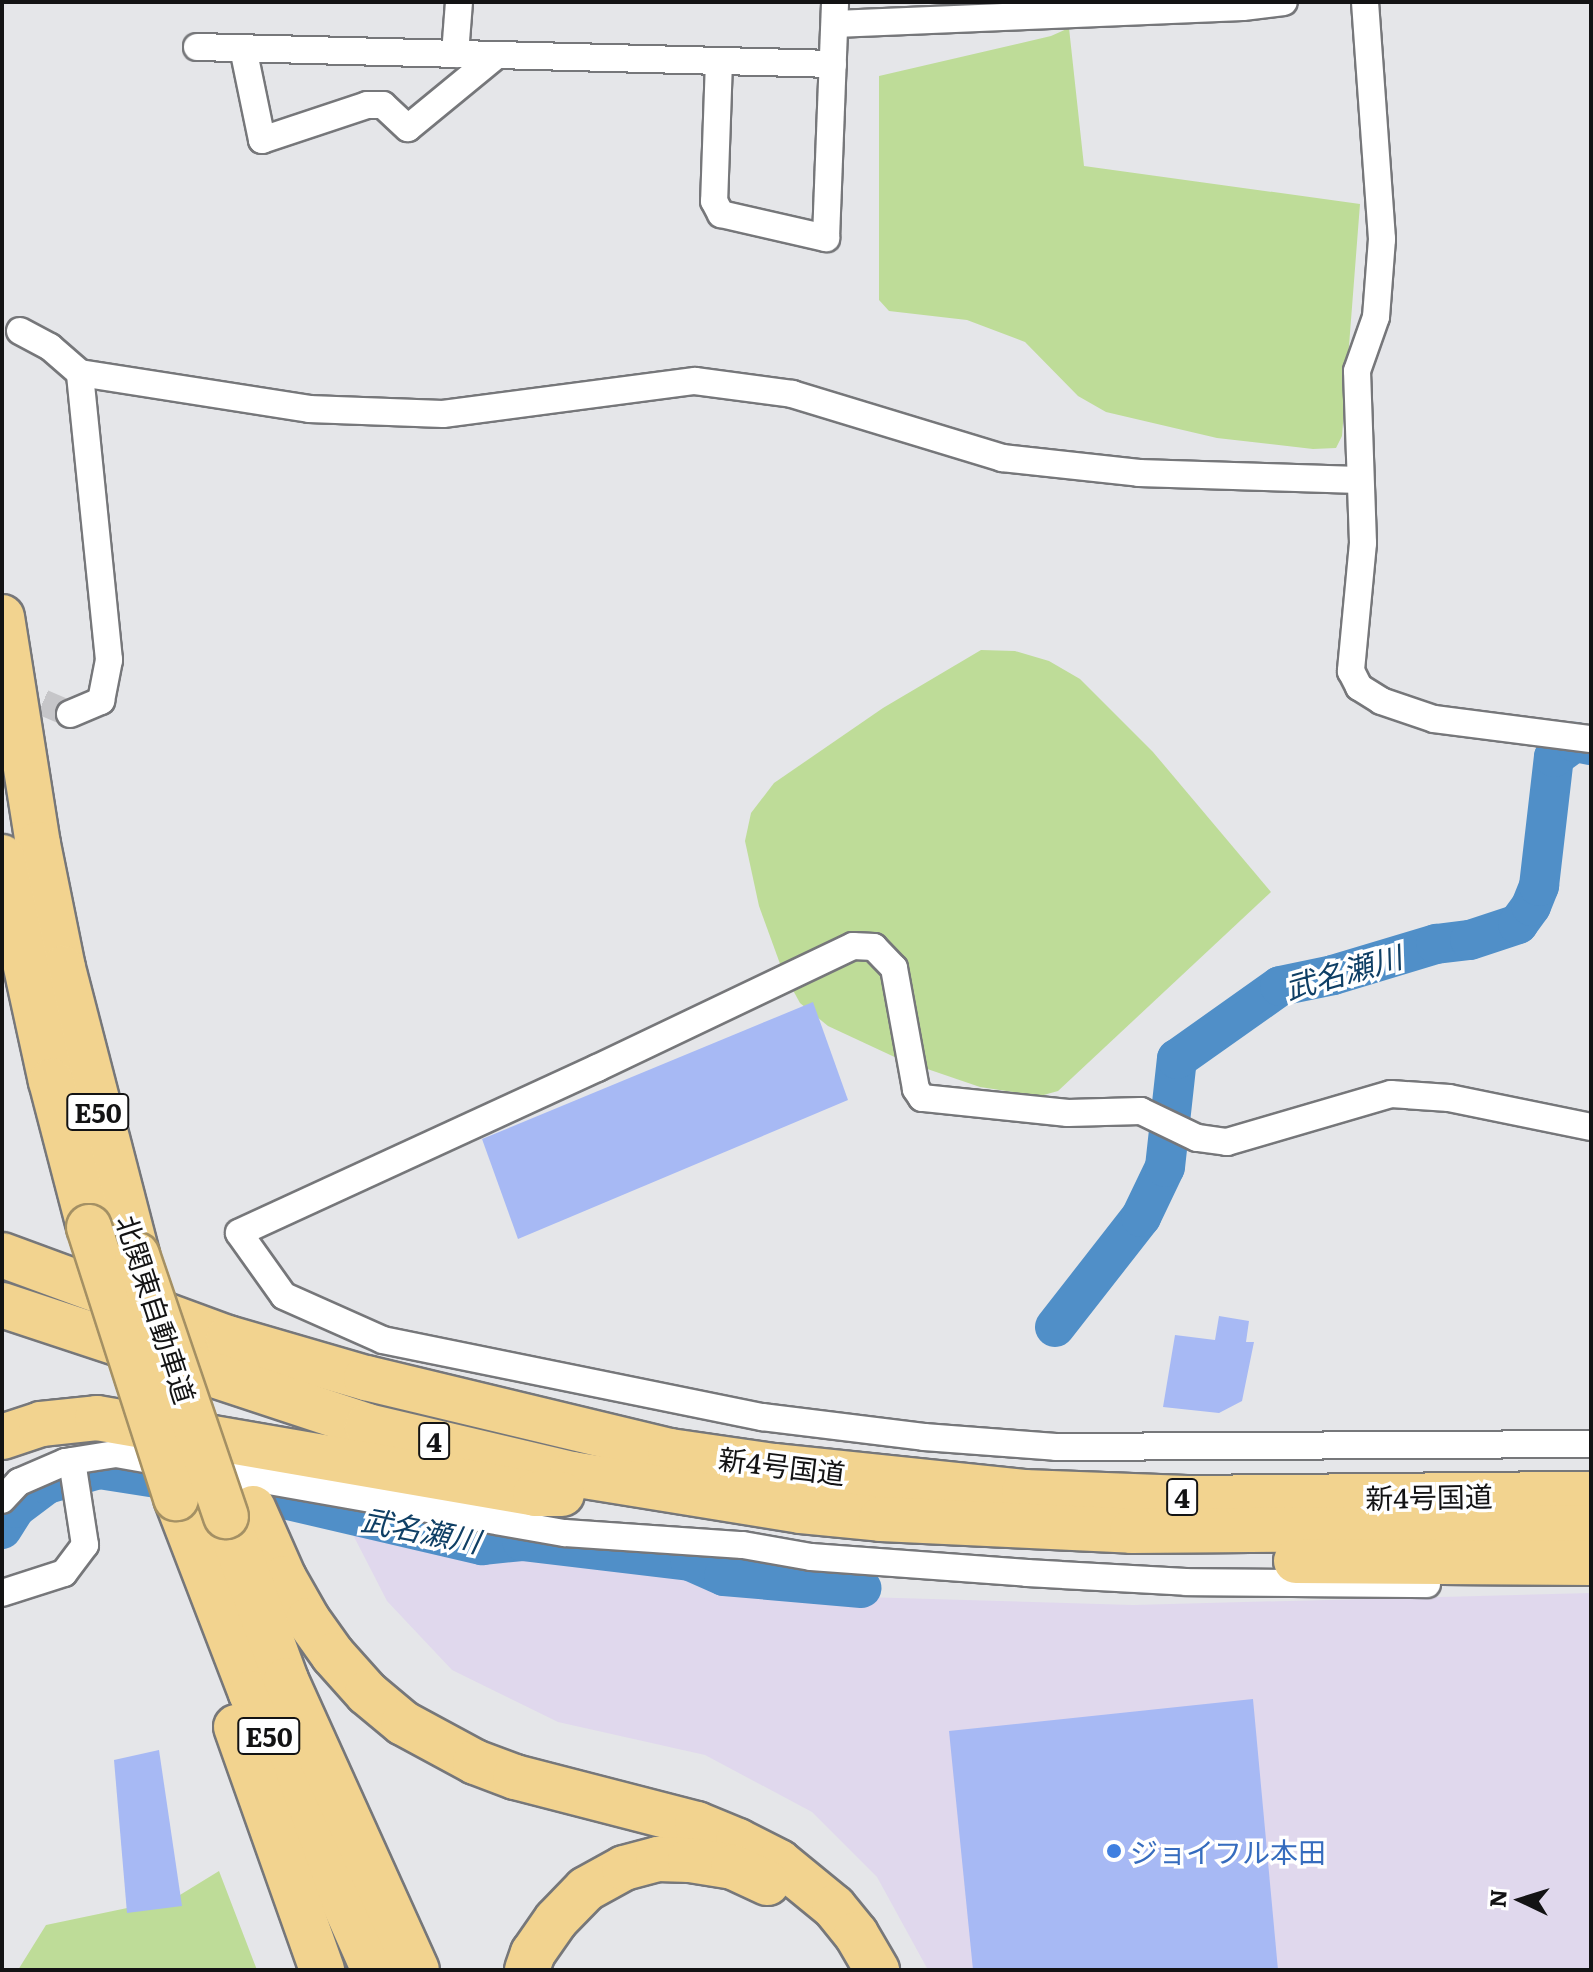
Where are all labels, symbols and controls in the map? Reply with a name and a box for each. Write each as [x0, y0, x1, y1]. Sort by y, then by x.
water label: 武名瀬川 [1280, 937, 1406, 1005]
road number: E50 [66, 1090, 130, 1134]
street label: 北関東自動車道 [111, 1211, 203, 1407]
road number: 4 [418, 1419, 450, 1463]
street label: 新4号国道 [717, 1441, 847, 1489]
road number: 4 [1166, 1475, 1198, 1519]
street label: 新4号国道 [1365, 1478, 1493, 1514]
water label: 武名瀬川 [359, 1500, 483, 1558]
road number: E50 [237, 1714, 301, 1758]
place label: ジョイフル本田 [1130, 1834, 1326, 1868]
marker: ジョイフル本田 [1105, 1842, 1123, 1860]
north arrow [1481, 1860, 1561, 1940]
text: N [1479, 1888, 1514, 1909]

